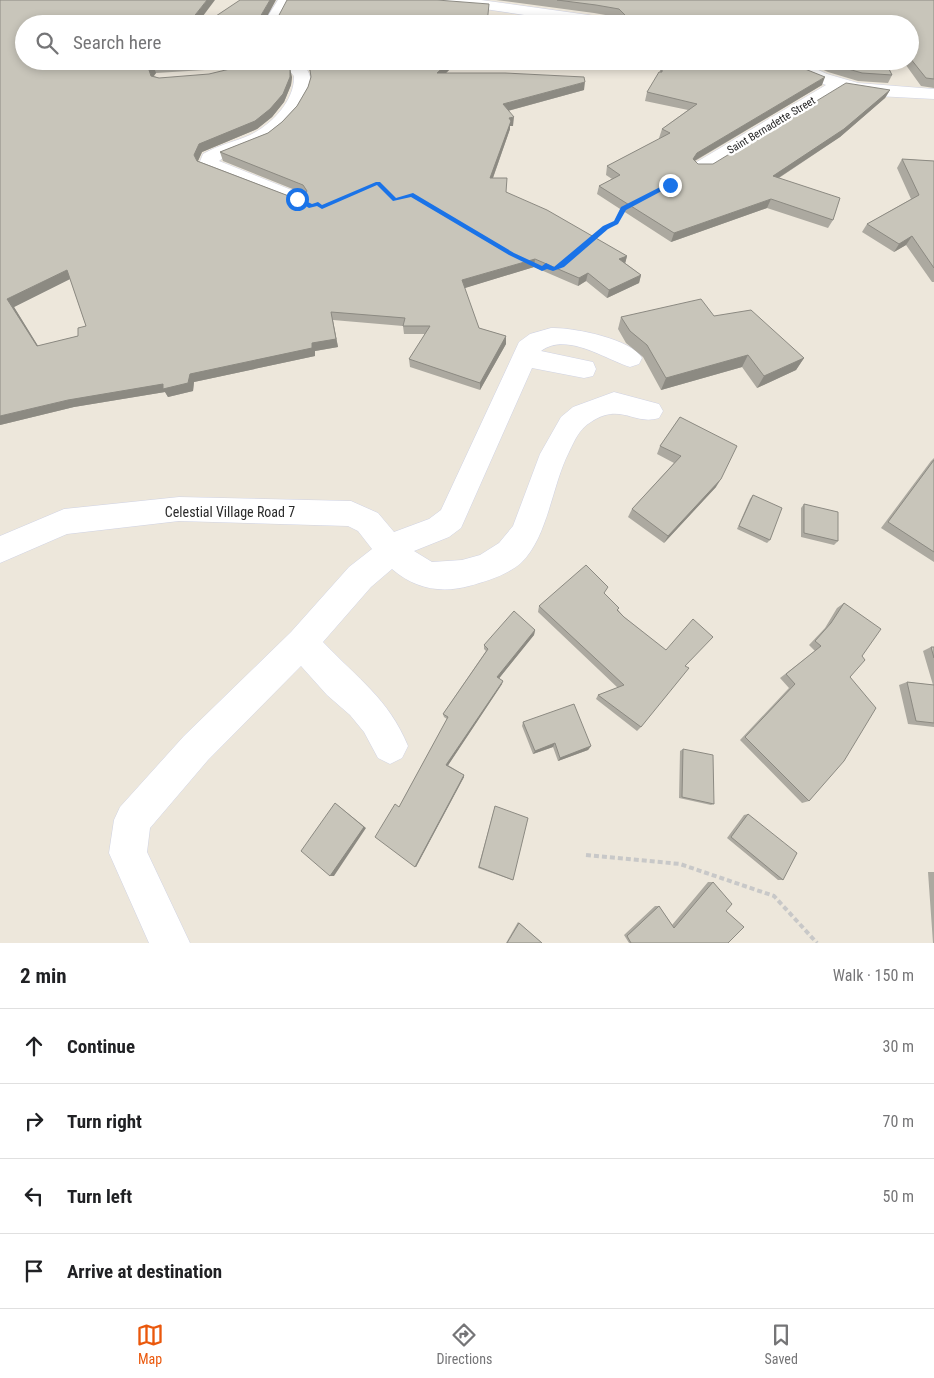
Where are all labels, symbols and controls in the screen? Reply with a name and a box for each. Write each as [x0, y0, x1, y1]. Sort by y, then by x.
search box [15, 15, 919, 70]
icon: search [33, 29, 61, 57]
text: Search here [73, 31, 161, 54]
street label: Saint Bernadette Street [725, 94, 818, 157]
route end [659, 174, 682, 197]
route start [286, 188, 309, 211]
street label: Celestial Village Road 7 [165, 504, 295, 520]
text: 2 min [20, 964, 67, 988]
text: Walk · 150 m [833, 966, 914, 985]
icon: ahead [20, 1032, 48, 1060]
text: Continue [67, 1035, 135, 1058]
text: 30 m [882, 1037, 914, 1056]
icon: right [20, 1107, 48, 1135]
text: Turn right [67, 1110, 142, 1133]
text: 70 m [882, 1112, 914, 1131]
icon: left [20, 1182, 48, 1210]
text: Turn left [67, 1185, 132, 1208]
text: 50 m [882, 1187, 914, 1206]
icon: arrive [20, 1257, 48, 1285]
text: Arrive at destination [67, 1260, 222, 1283]
tab: Map [136, 1321, 164, 1367]
tab: Directions [436, 1321, 492, 1367]
tab: Saved [765, 1321, 798, 1367]

